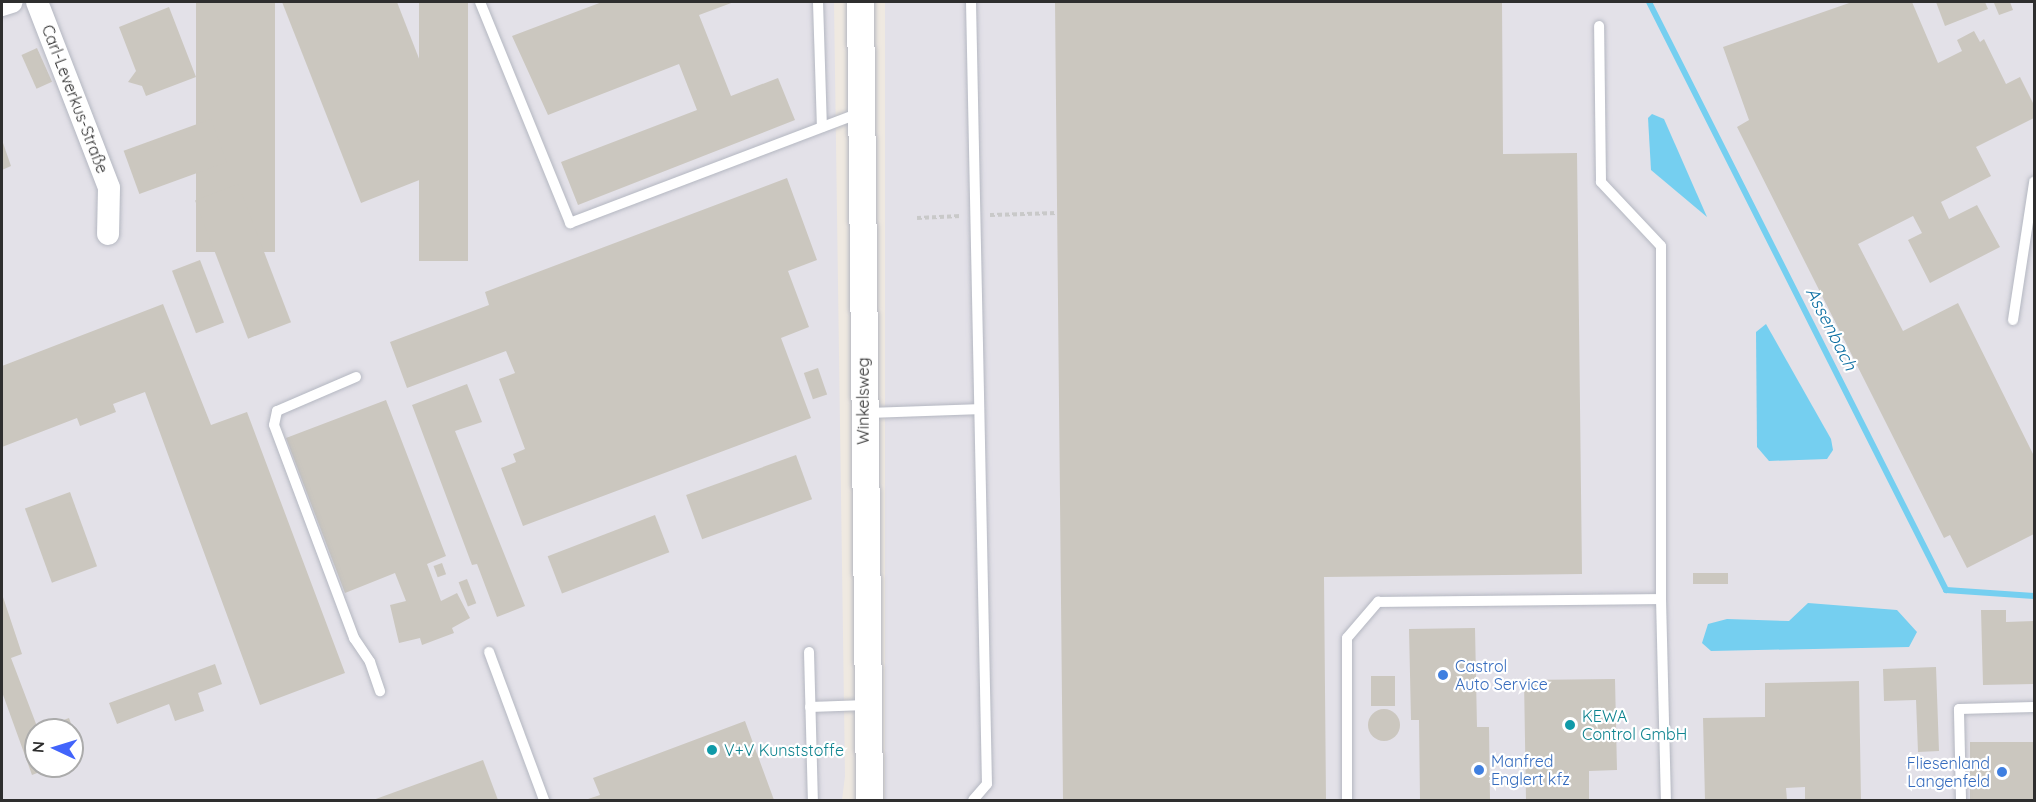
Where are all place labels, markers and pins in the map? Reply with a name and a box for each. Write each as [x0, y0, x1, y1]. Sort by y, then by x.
place label: Castrol Auto Service [1455, 656, 1548, 694]
marker: Castrol Auto Service [1436, 668, 1450, 682]
place label: KEWA Control GmbH [1582, 706, 1687, 744]
marker: KEWA Control GmbH [1563, 718, 1577, 732]
place label: V+V Kunststoffe [724, 740, 844, 760]
marker: V+V Kunststoffe [705, 743, 719, 757]
place label: Manfred Englert kfz [1491, 751, 1570, 789]
place label: Fliesenland Langenfeld [1907, 753, 1990, 791]
marker: Manfred Englert kfz [1472, 763, 1486, 777]
marker: Fliesenland Langenfeld [1995, 765, 2009, 779]

